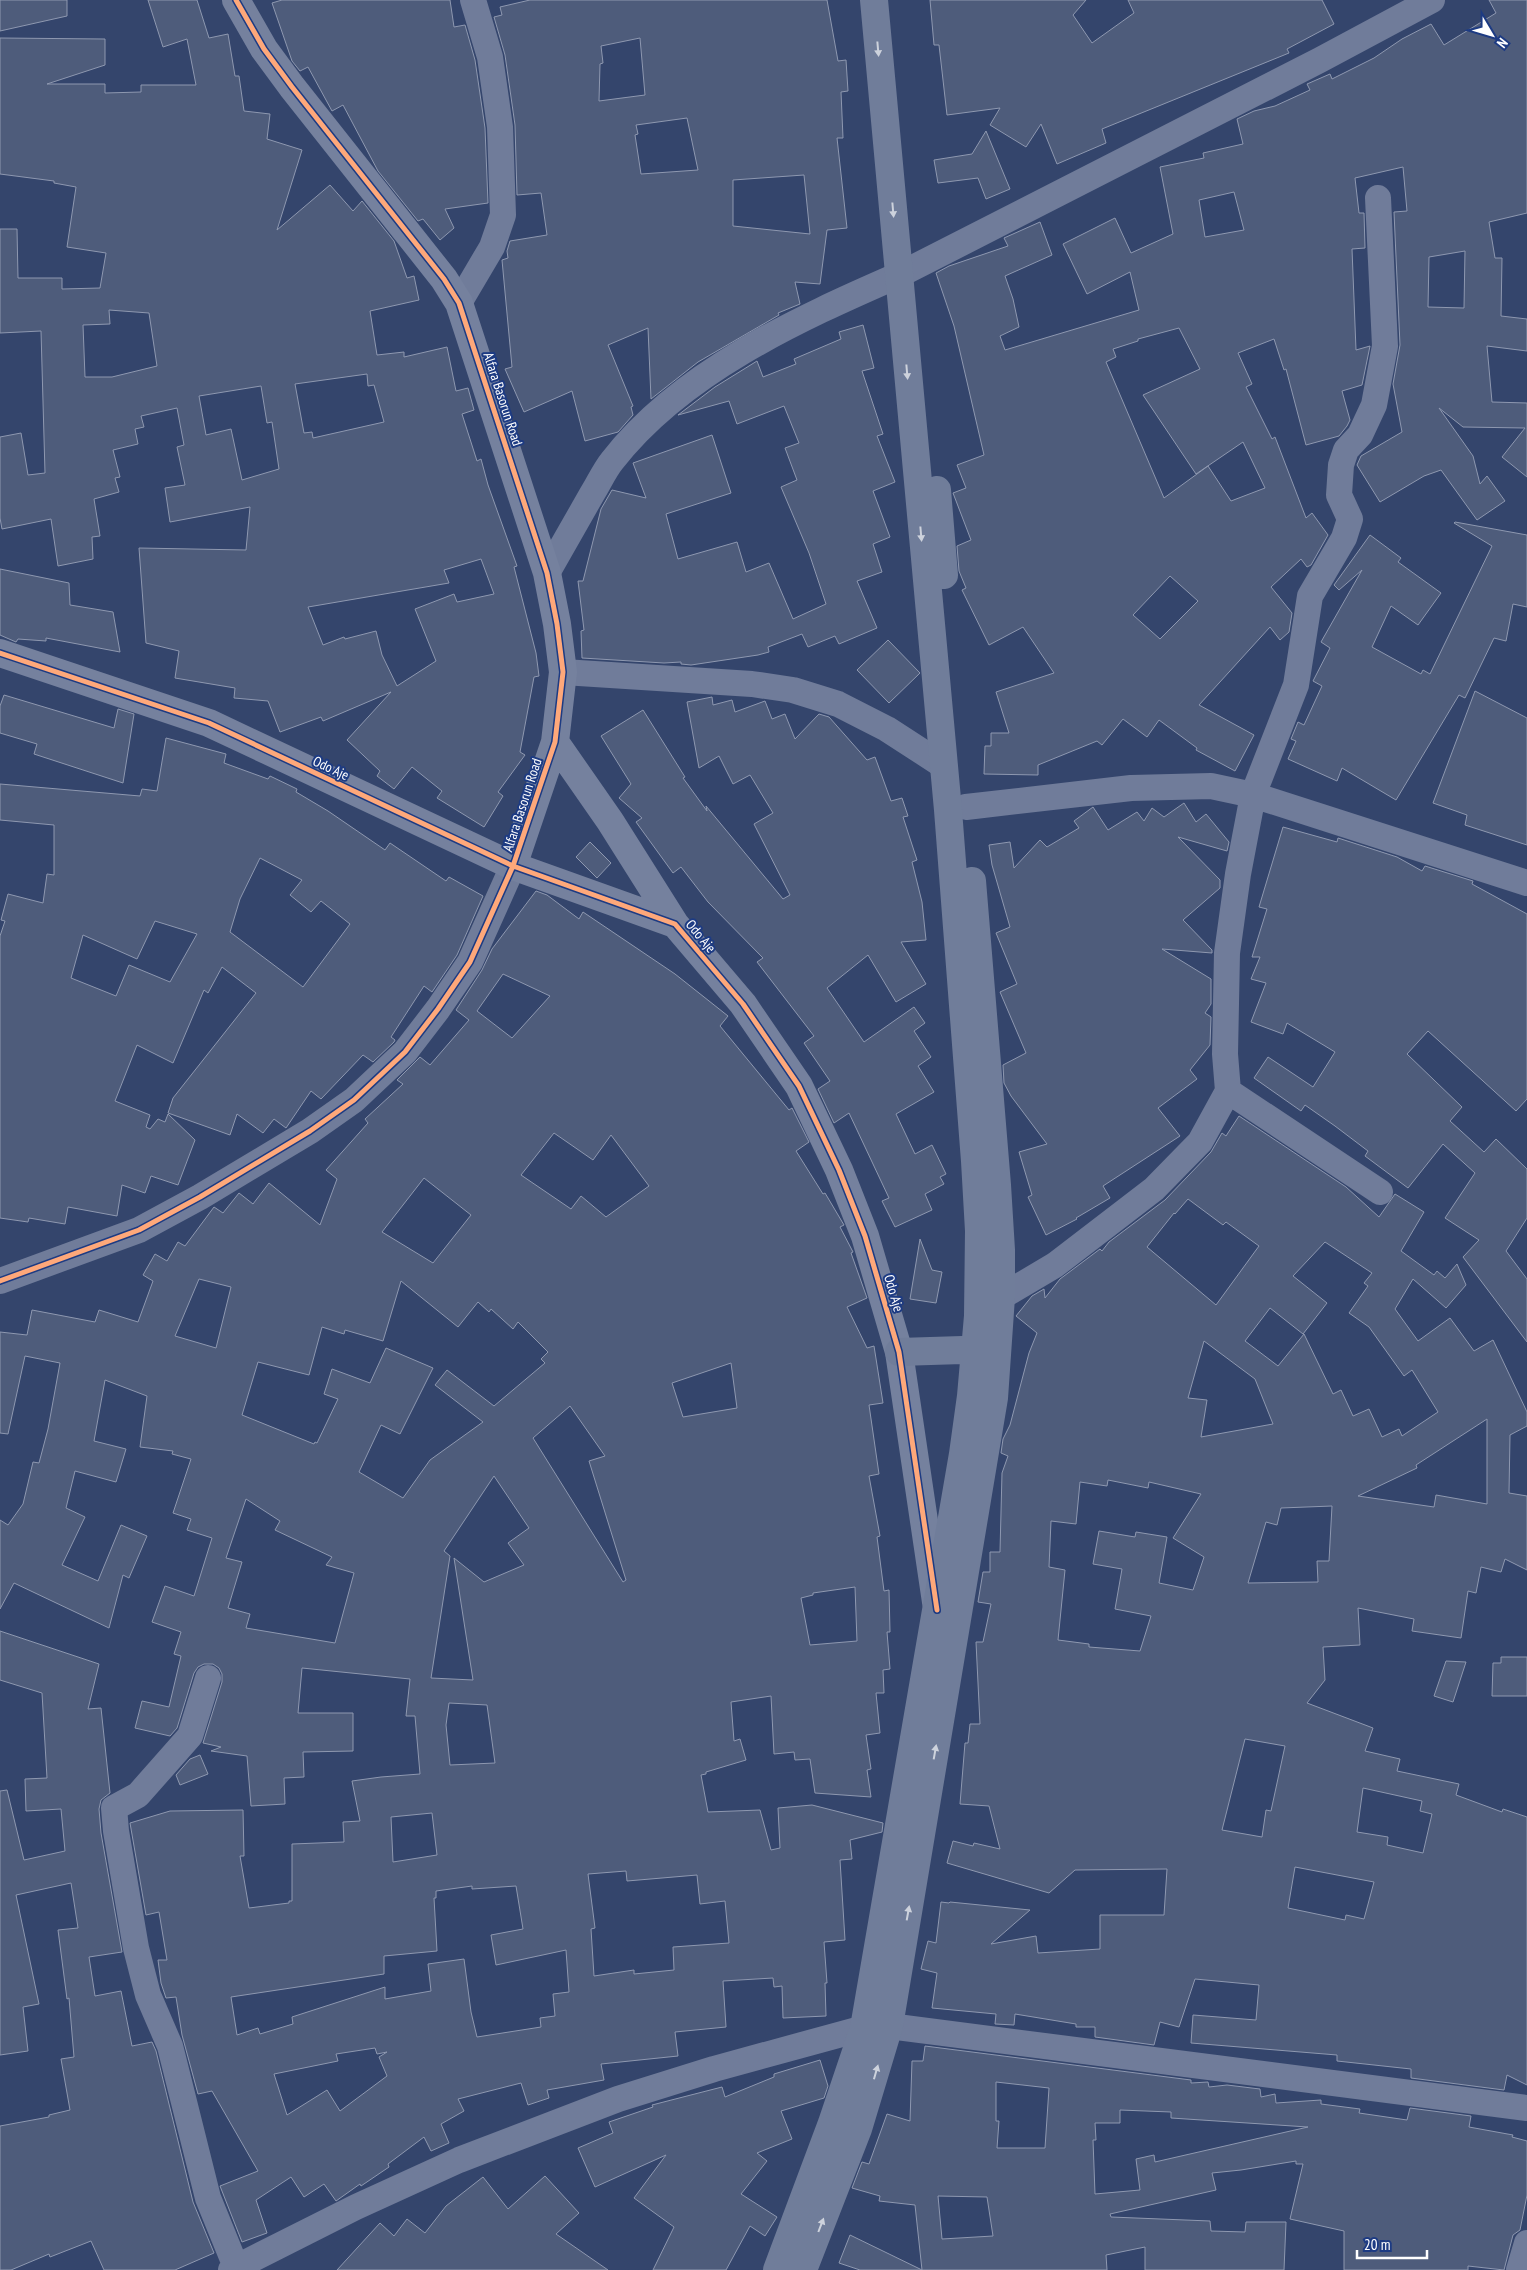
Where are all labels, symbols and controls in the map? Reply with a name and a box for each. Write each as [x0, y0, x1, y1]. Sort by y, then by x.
north arrow [1467, 10, 1517, 60]
text: N [1493, 34, 1512, 52]
one-way arrow [874, 41, 882, 57]
one-way arrow [889, 203, 897, 219]
street label: Alfara Basorun Road [479, 350, 527, 448]
one-way arrow [903, 365, 911, 381]
one-way arrow [918, 526, 926, 542]
street label: Odo Aje [310, 752, 352, 784]
street label: Alfara Basorun Road [498, 756, 546, 854]
street label: Odo Aje [682, 916, 720, 956]
street label: Odo Aje [880, 1272, 908, 1314]
one-way arrow [932, 1744, 940, 1760]
one-way arrow [904, 1904, 912, 1920]
one-way arrow [873, 2064, 881, 2079]
one-way arrow [818, 2217, 825, 2232]
scale bar [1357, 2228, 1427, 2260]
text: 20 m [1364, 2235, 1390, 2254]

